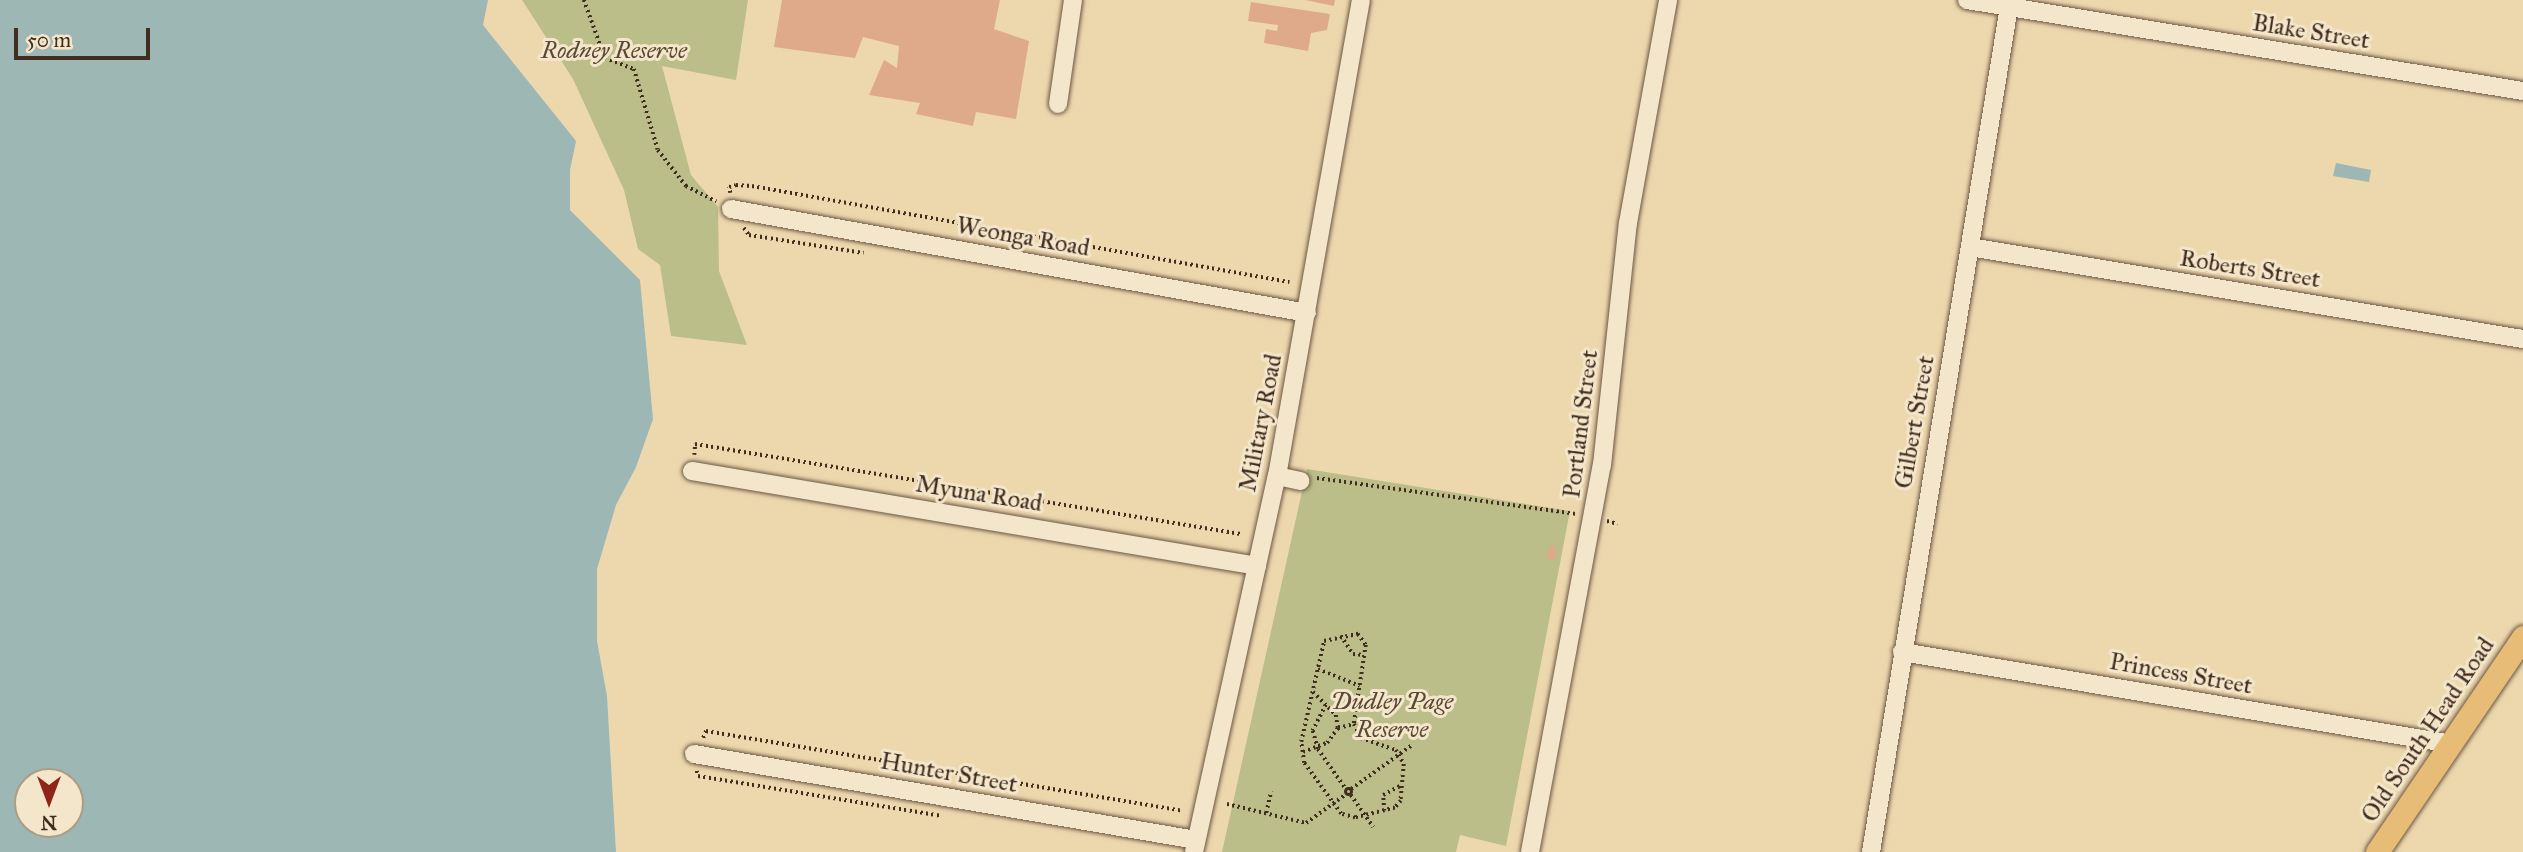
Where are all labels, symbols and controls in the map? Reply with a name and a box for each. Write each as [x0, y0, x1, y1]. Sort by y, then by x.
street label: Blake Street [2250, 9, 2372, 55]
scale bar [18, 14, 154, 58]
text: 50 m [27, 27, 71, 53]
park label: Rodney Reserve [541, 37, 687, 65]
street label: Weonga Road [954, 211, 1092, 263]
street label: Roberts Street [2178, 244, 2322, 294]
street label: Portland Street [1558, 348, 1604, 500]
street label: Military Road [1234, 352, 1288, 494]
street label: Gilbert Street [1889, 353, 1941, 491]
street label: Myuna Road [914, 470, 1044, 518]
street label: Old South Head Road [2355, 632, 2501, 828]
street label: Princess Street [2107, 647, 2255, 701]
park label: Dudley Page Reserve [1331, 688, 1453, 744]
street label: Hunter Street [878, 747, 1020, 799]
north arrow [14, 768, 84, 838]
text: N [41, 811, 57, 834]

